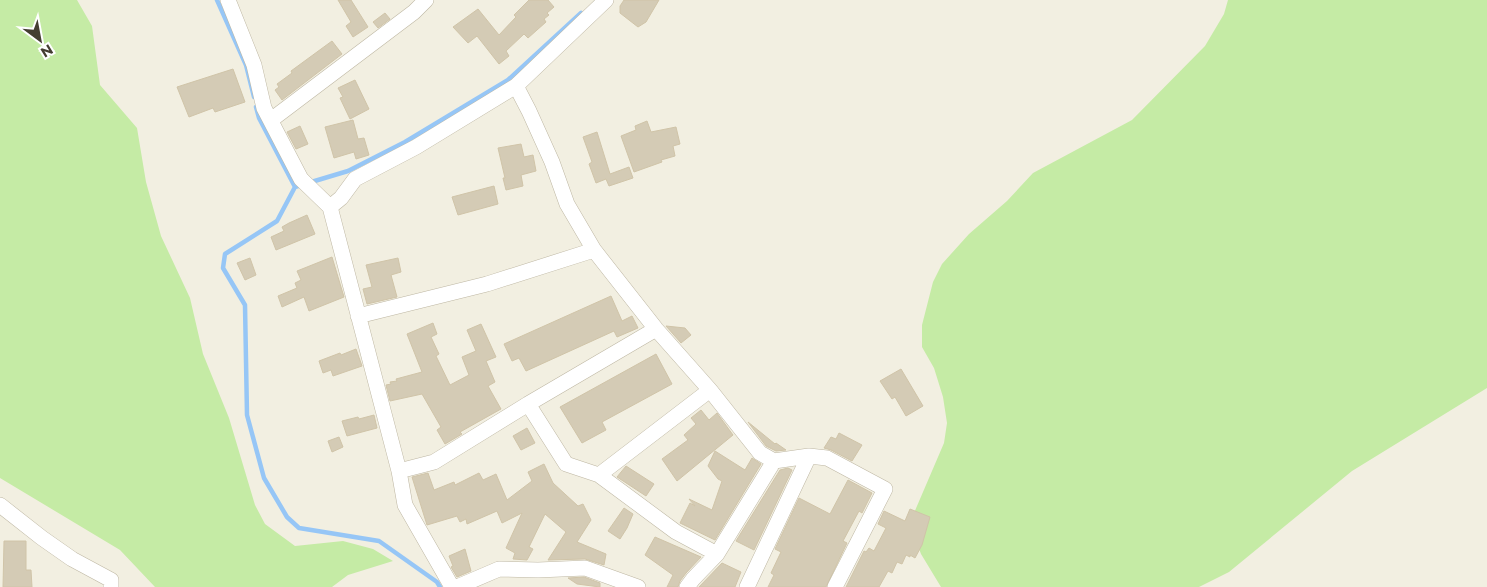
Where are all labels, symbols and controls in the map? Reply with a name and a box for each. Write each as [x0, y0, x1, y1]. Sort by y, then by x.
north arrow [15, 15, 65, 65]
text: N [37, 40, 56, 62]

